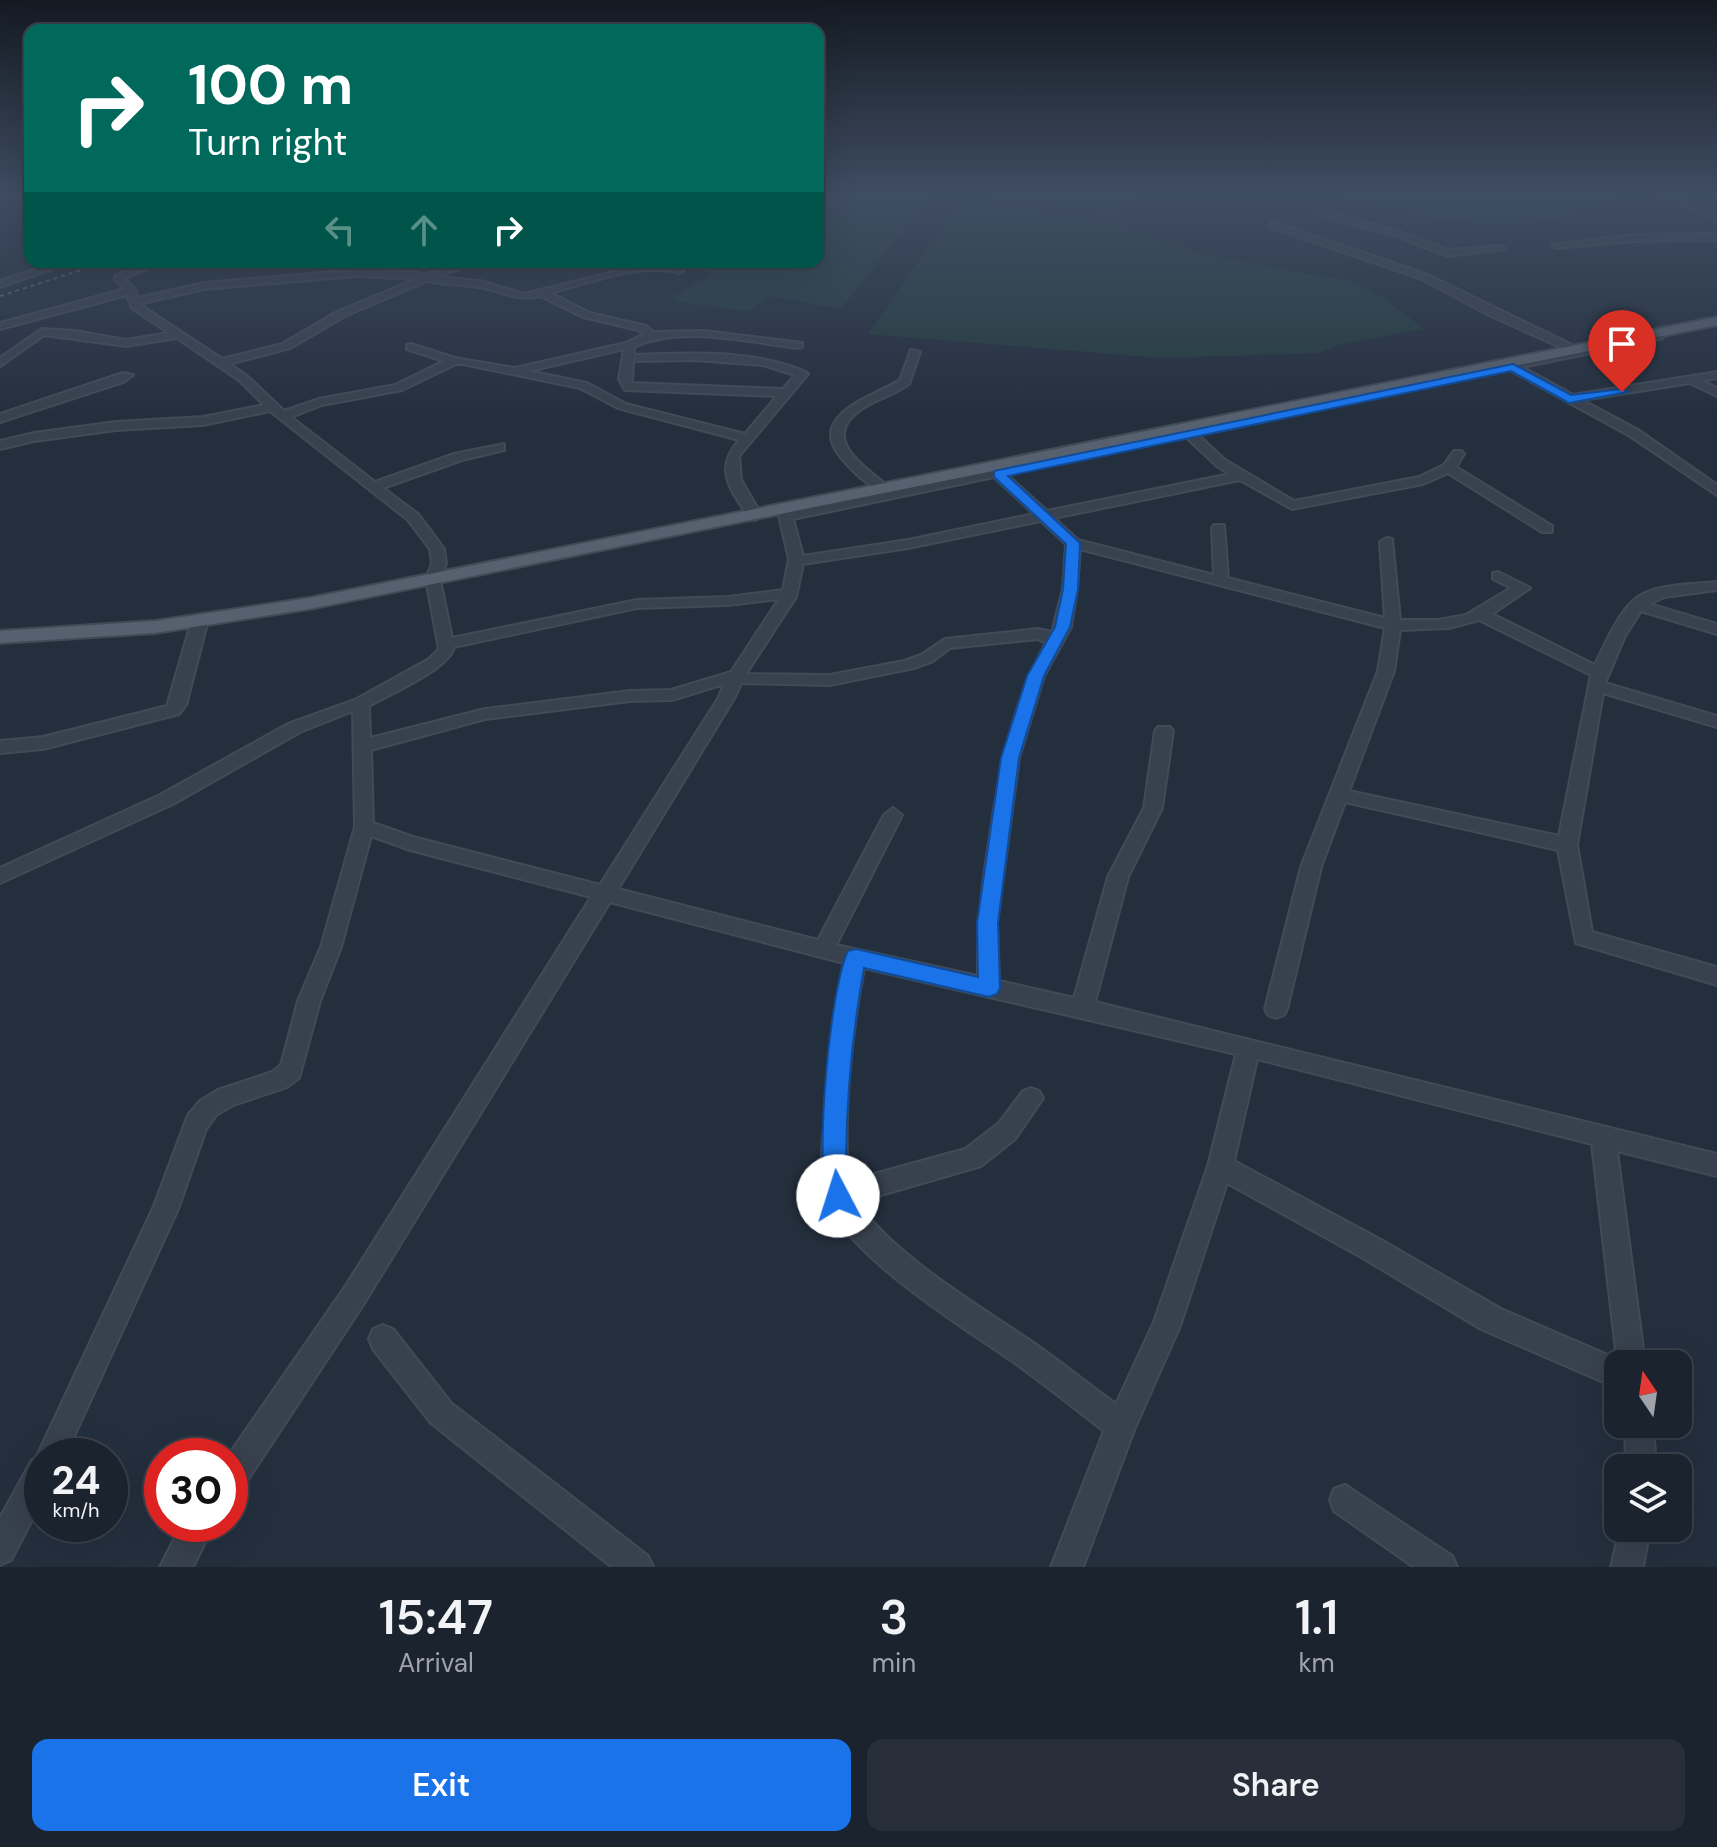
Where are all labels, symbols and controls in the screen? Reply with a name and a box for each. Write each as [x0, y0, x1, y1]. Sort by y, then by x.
text: 100 m [188, 48, 353, 121]
icon: right [56, 56, 160, 160]
text: Turn right [188, 119, 347, 166]
icon: left [318, 208, 362, 252]
icon: ahead [402, 208, 446, 252]
icon: right [486, 208, 530, 252]
pin [1588, 310, 1656, 392]
icon: arrive [1600, 322, 1644, 366]
position arrow [796, 1154, 880, 1238]
north arrow [1604, 1350, 1692, 1438]
map controls [1604, 1350, 1692, 1542]
speed limit sign: 30 [144, 1438, 248, 1542]
text: 24 [52, 1454, 100, 1506]
button: layers [1604, 1454, 1692, 1542]
text: km/h [52, 1497, 100, 1523]
text: 15:47 [379, 1586, 493, 1649]
text: 3 [880, 1586, 908, 1649]
text: 1.1 [1295, 1586, 1338, 1649]
text: Arrival [398, 1646, 474, 1680]
text: min [872, 1646, 916, 1680]
text: km [1298, 1646, 1335, 1680]
button: Exit [32, 1739, 851, 1831]
button: Share [867, 1739, 1685, 1831]

